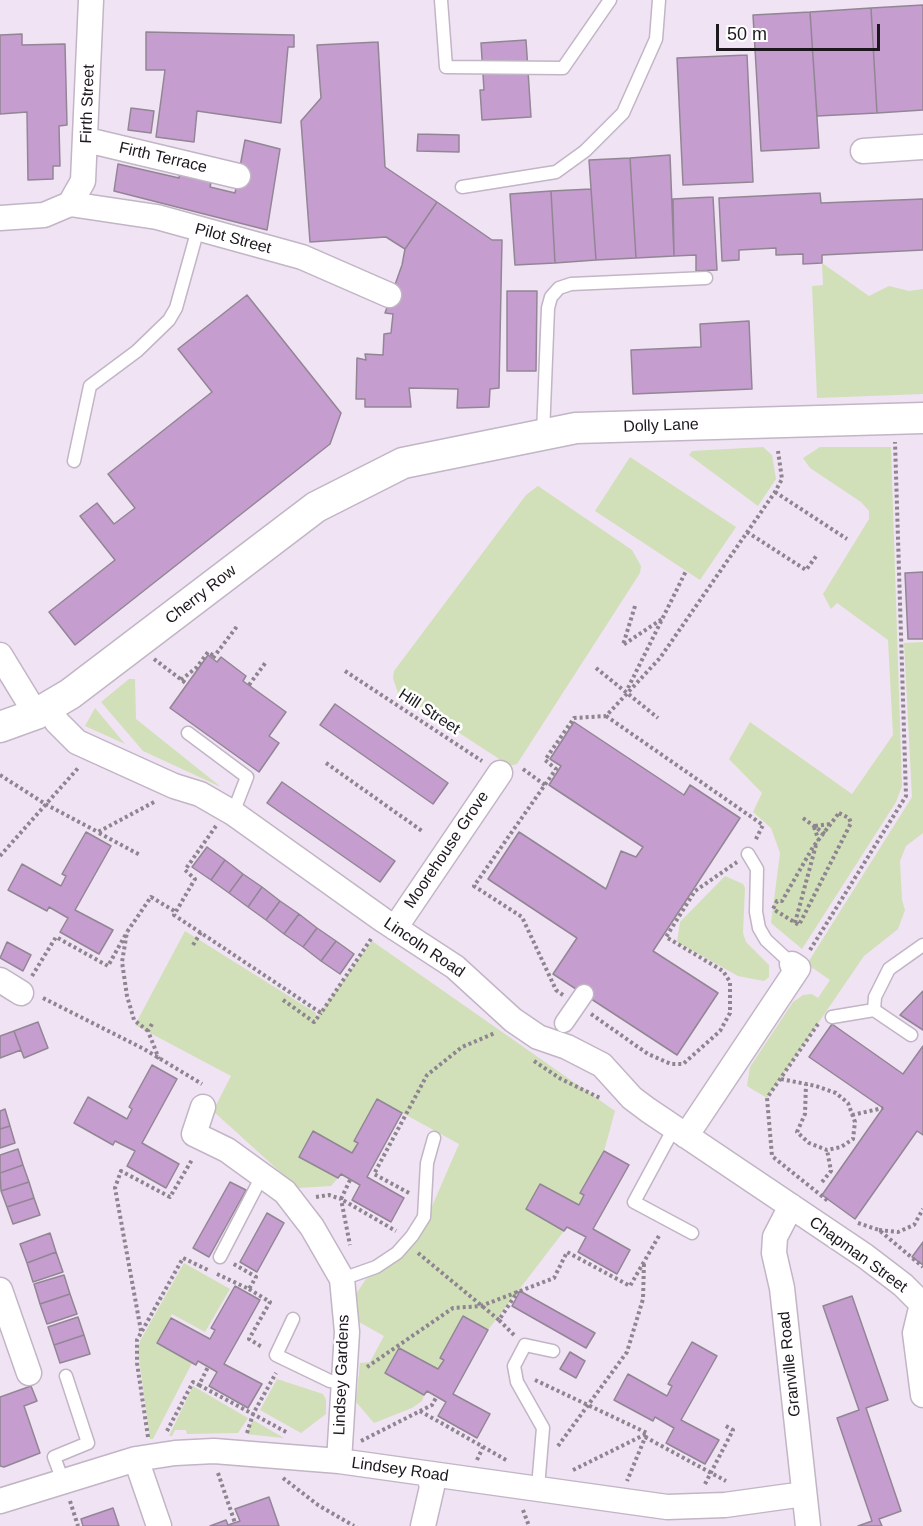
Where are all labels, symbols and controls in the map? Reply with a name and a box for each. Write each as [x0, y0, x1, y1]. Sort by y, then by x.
scale bar [719, 12, 882, 50]
text: 50 m [727, 24, 767, 44]
street label: Firth Street [77, 64, 99, 144]
street label: Firth Terrace [117, 139, 209, 177]
street label: Pilot Street [193, 220, 273, 258]
street label: Dolly Lane [623, 415, 699, 437]
street label: Cherry Row [162, 561, 240, 629]
street label: Hill Street [395, 685, 463, 739]
street label: Moorehouse Grove [401, 788, 493, 912]
street label: Lincoln Road [380, 914, 468, 982]
street label: Chapman Street [805, 1213, 911, 1297]
street label: Granville Road [775, 1310, 805, 1418]
street label: Lindsey Gardens [330, 1314, 354, 1436]
street label: Lindsey Road [350, 1454, 450, 1486]

